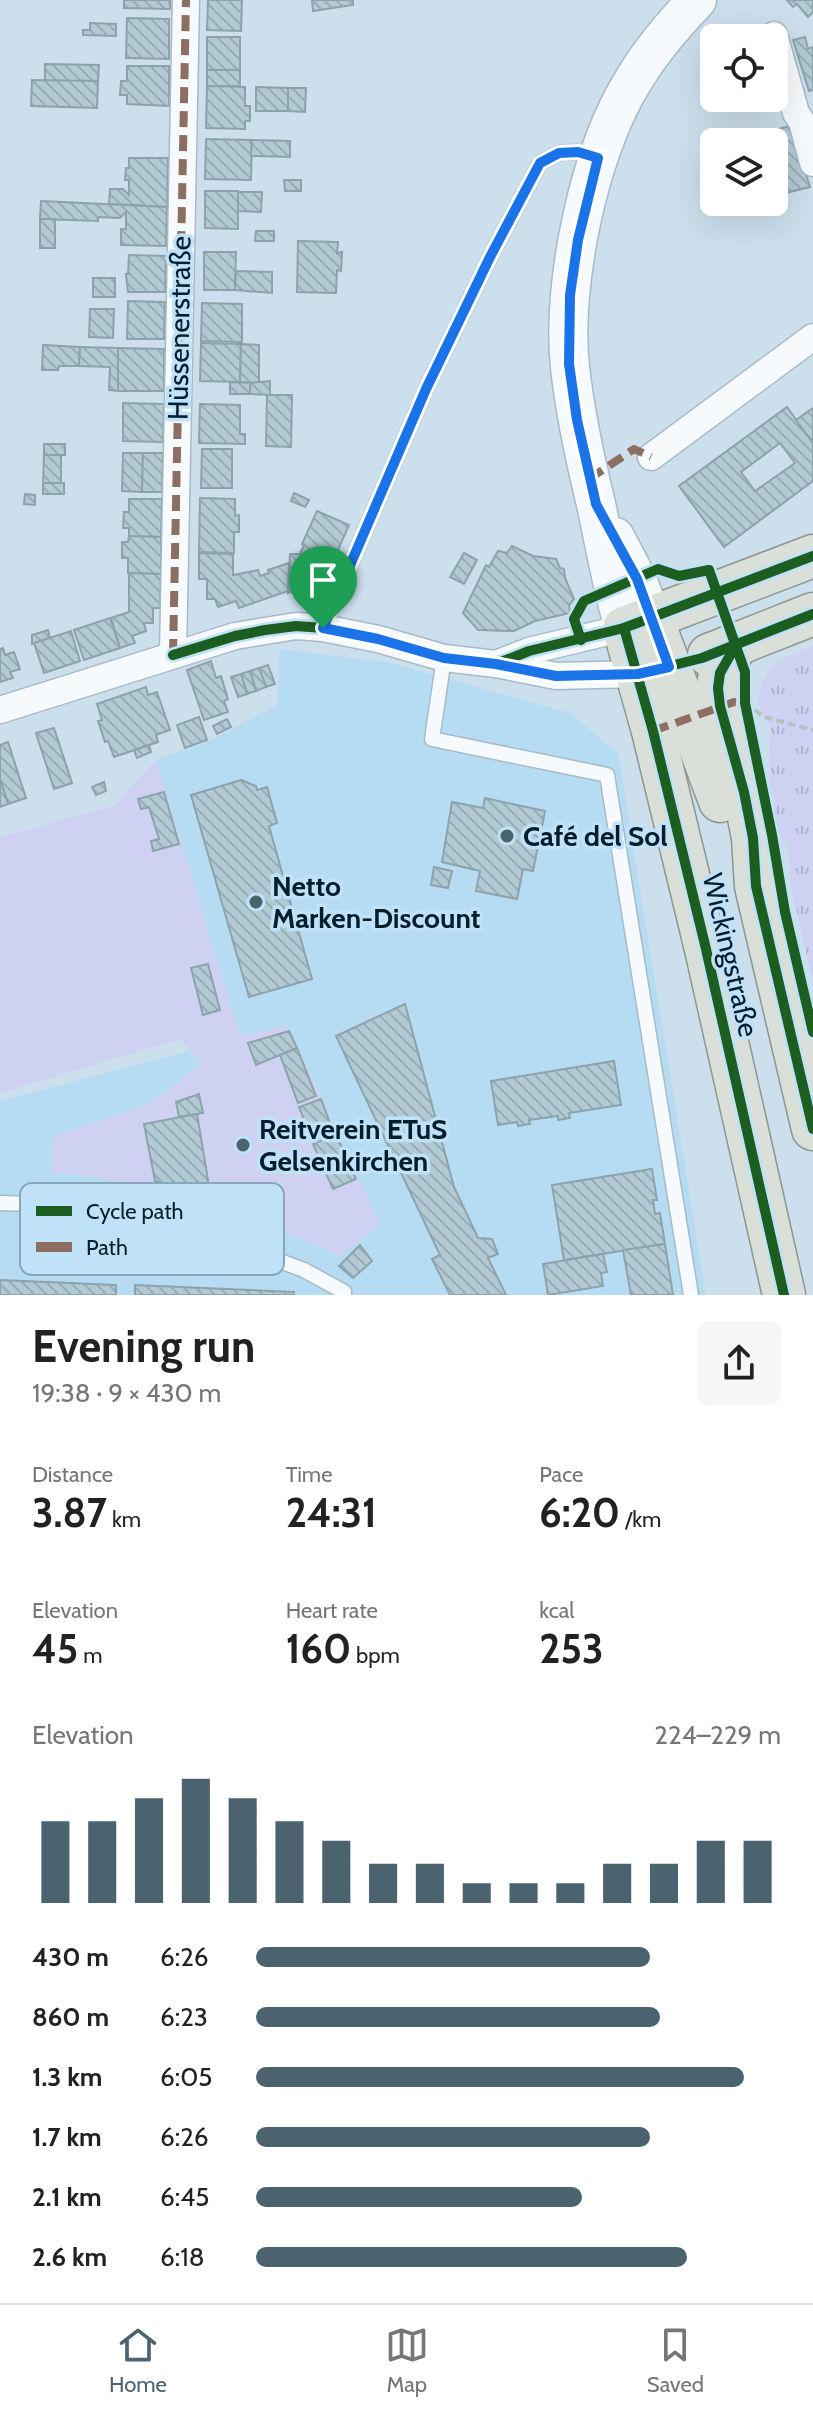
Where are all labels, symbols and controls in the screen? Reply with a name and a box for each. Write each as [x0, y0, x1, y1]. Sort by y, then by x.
map controls [700, 24, 788, 216]
button: locate [700, 24, 788, 112]
button: layers [700, 128, 788, 216]
street label: Hüssenerstraße [160, 236, 198, 420]
pin [289, 546, 357, 628]
icon: arrive [301, 558, 345, 602]
place label: Café del Sol [523, 819, 668, 853]
marker: Café del Sol [498, 827, 516, 845]
place label: Netto Marken-Discount [272, 869, 480, 935]
street label: Wickingstraße [696, 870, 766, 1040]
marker: Netto Marken-Discount [247, 893, 265, 911]
place label: Reitverein ETuS Gelsenkirchen [259, 1112, 447, 1178]
marker: Reitverein ETuS Gelsenkirchen [234, 1136, 252, 1154]
legend [20, 1183, 284, 1275]
text: Cycle path [86, 1198, 184, 1225]
text: Path [86, 1234, 128, 1261]
text: Evening run [32, 1320, 255, 1373]
button: share [697, 1321, 781, 1405]
text: 19:38 · 9 × 430 m [32, 1377, 221, 1409]
text: Distance [32, 1461, 113, 1488]
text: Time [286, 1461, 332, 1488]
text: Pace [539, 1461, 583, 1488]
text: 3.87 [32, 1488, 107, 1537]
text: 24:31 [286, 1488, 377, 1537]
text: 6:20 [539, 1488, 620, 1537]
text: km [107, 1506, 141, 1533]
text: /km [620, 1506, 661, 1533]
text: Elevation [32, 1597, 118, 1624]
text: Heart rate [286, 1597, 378, 1624]
text: kcal [539, 1597, 574, 1624]
text: 45 [32, 1624, 78, 1673]
text: 160 [286, 1624, 351, 1673]
text: 253 [539, 1624, 604, 1673]
text: m [78, 1642, 103, 1669]
text: bpm [351, 1642, 400, 1669]
text: Elevation [32, 1719, 134, 1751]
text: 224–229 m [654, 1719, 781, 1751]
text: 430 m [32, 1941, 109, 1973]
text: 6:26 [160, 1941, 209, 1973]
text: 860 m [32, 2001, 109, 2033]
text: 6:23 [160, 2001, 208, 2033]
text: 1.3 km [32, 2061, 102, 2093]
text: 6:05 [160, 2061, 212, 2093]
text: 1.7 km [32, 2121, 102, 2153]
text: 6:26 [160, 2121, 209, 2153]
text: 2.1 km [32, 2181, 102, 2213]
text: 6:45 [160, 2181, 209, 2213]
text: 2.6 km [32, 2241, 107, 2273]
text: 6:18 [160, 2241, 204, 2273]
tab: Home [109, 2323, 167, 2398]
tab: Map [385, 2323, 429, 2398]
tab: Saved [647, 2323, 704, 2398]

